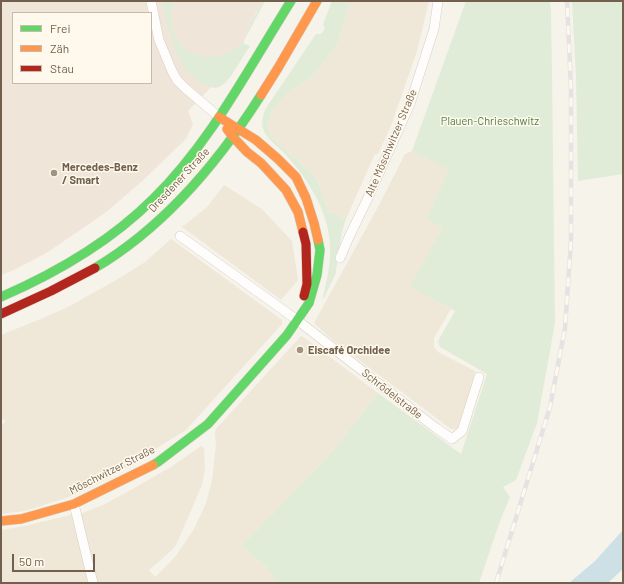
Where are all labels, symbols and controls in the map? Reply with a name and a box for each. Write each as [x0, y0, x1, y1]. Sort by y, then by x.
legend [12, 12, 152, 84]
text: Frei [50, 21, 70, 35]
text: Zäh [50, 41, 69, 55]
text: Stau [50, 61, 74, 75]
street label: Alte Möschwitzer Straße [362, 87, 420, 199]
park label: Plauen-Chrieschwitz [441, 114, 539, 128]
street label: Dresdener Straße [146, 145, 212, 215]
place label: Mercedes-Benz / Smart [62, 160, 138, 186]
marker: Mercedes-Benz / Smart [49, 168, 59, 178]
place label: Eiscafé Orchidee [308, 343, 390, 357]
marker: Eiscafé Orchidee [295, 345, 305, 355]
street label: Schrödelstraße [359, 366, 425, 422]
street label: Möschwitzer Straße [67, 443, 157, 497]
scale bar [14, 546, 97, 572]
text: 50 m [19, 554, 44, 568]

